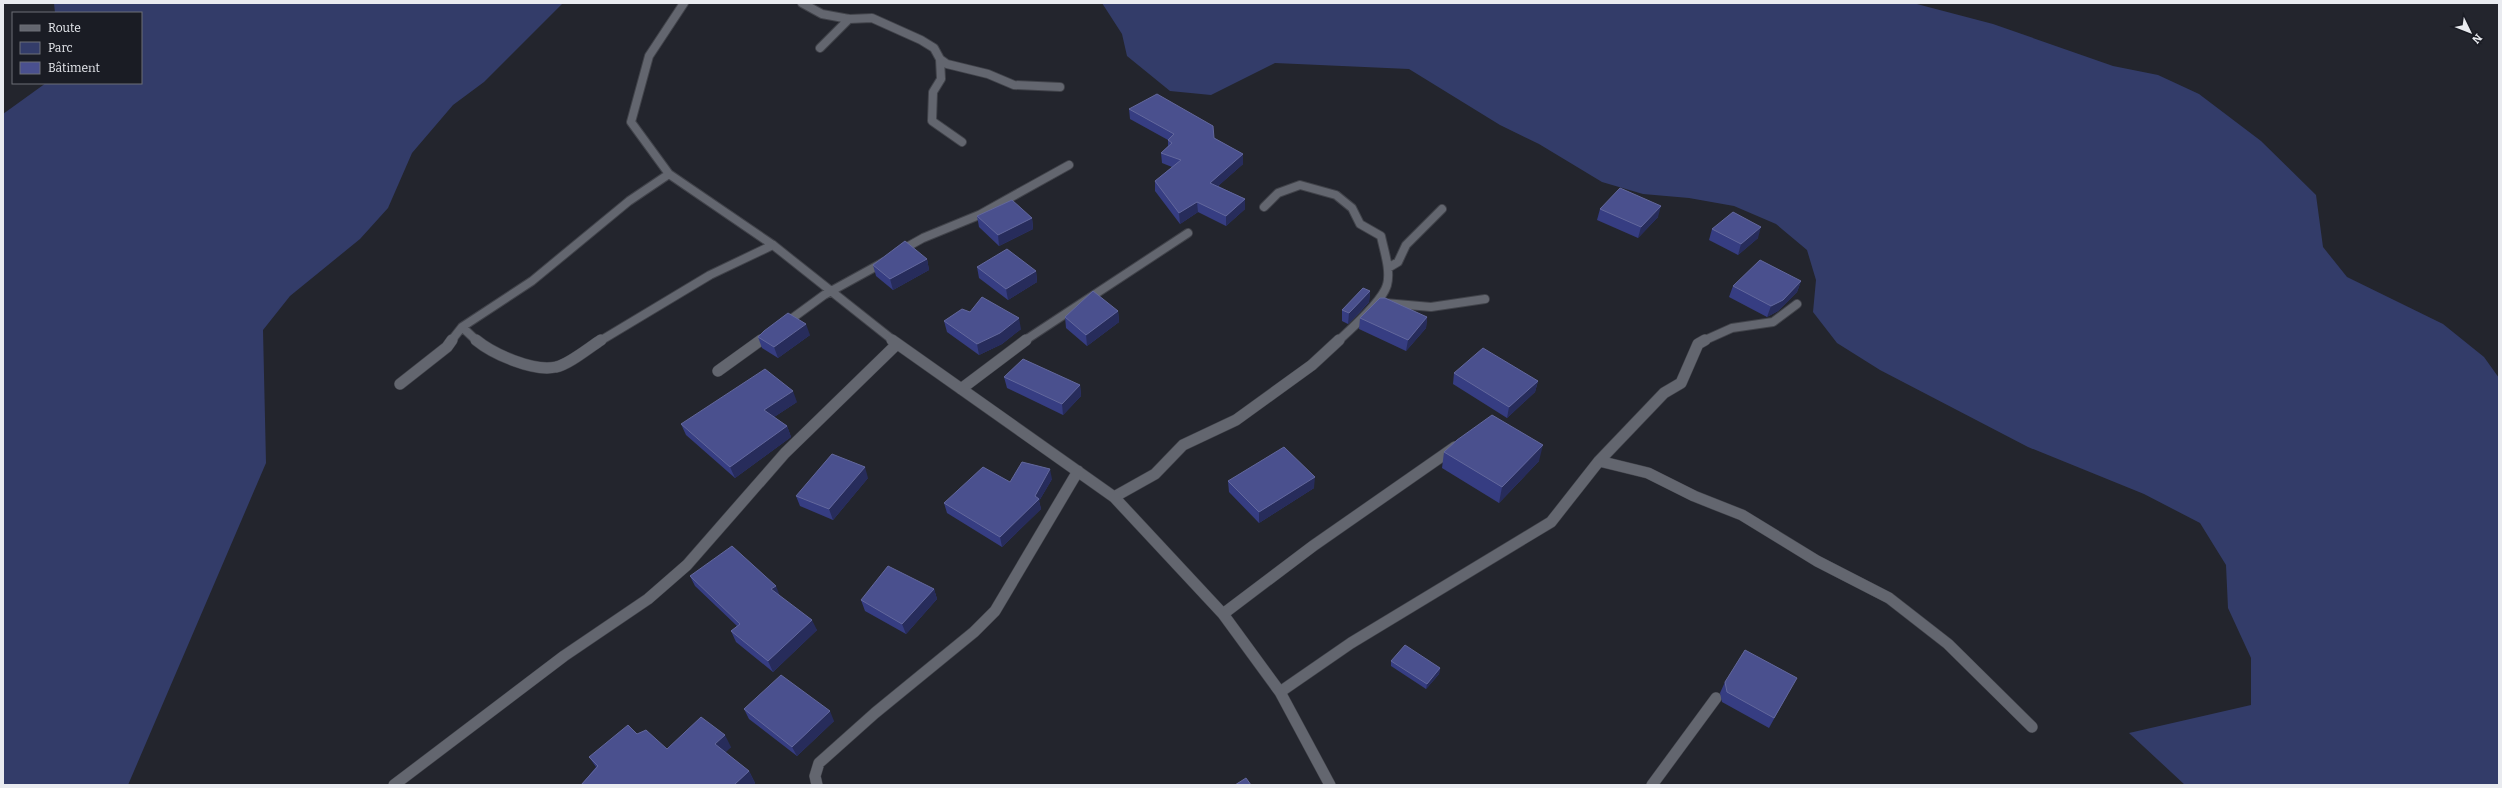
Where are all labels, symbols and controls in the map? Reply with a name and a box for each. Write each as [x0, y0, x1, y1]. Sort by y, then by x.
legend [12, 12, 142, 84]
north arrow [2450, 12, 2490, 52]
text: Route [48, 21, 81, 35]
text: N [2469, 31, 2485, 46]
text: Parc [48, 41, 73, 55]
text: Bâtiment [48, 61, 101, 75]

